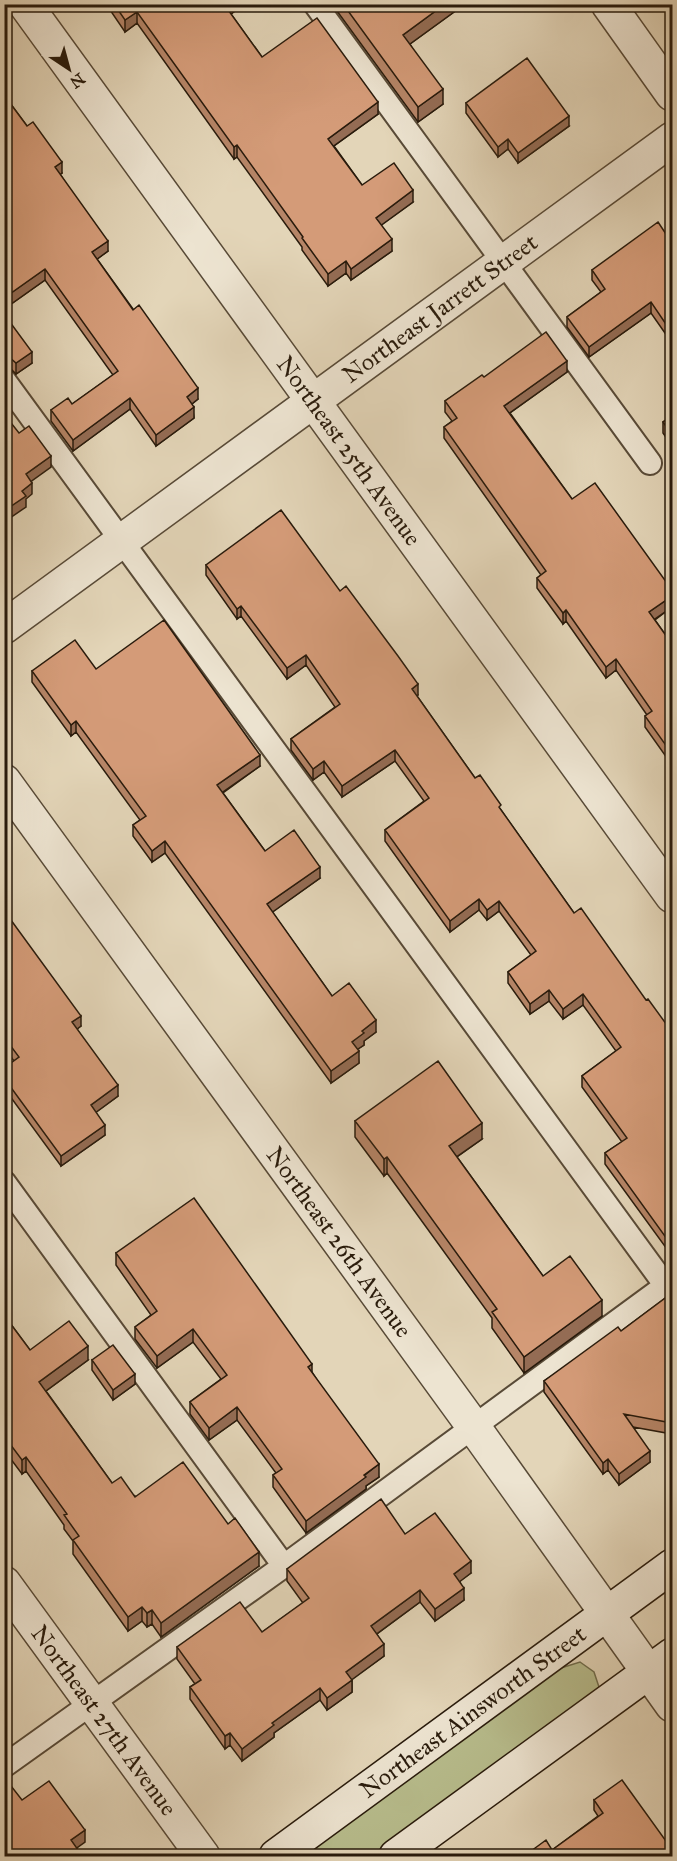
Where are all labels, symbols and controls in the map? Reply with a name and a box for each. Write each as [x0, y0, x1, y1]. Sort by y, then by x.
north arrow [39, 39, 99, 99]
text: N [66, 69, 89, 93]
street label: Northeast Jarrett Street [337, 227, 544, 390]
street label: Northeast 25th Avenue [270, 350, 428, 552]
street label: Northeast 26th Avenue [260, 1141, 419, 1343]
street label: Northeast 27th Avenue [25, 1619, 184, 1822]
street label: Northeast Ainsworth Street [354, 1619, 592, 1805]

